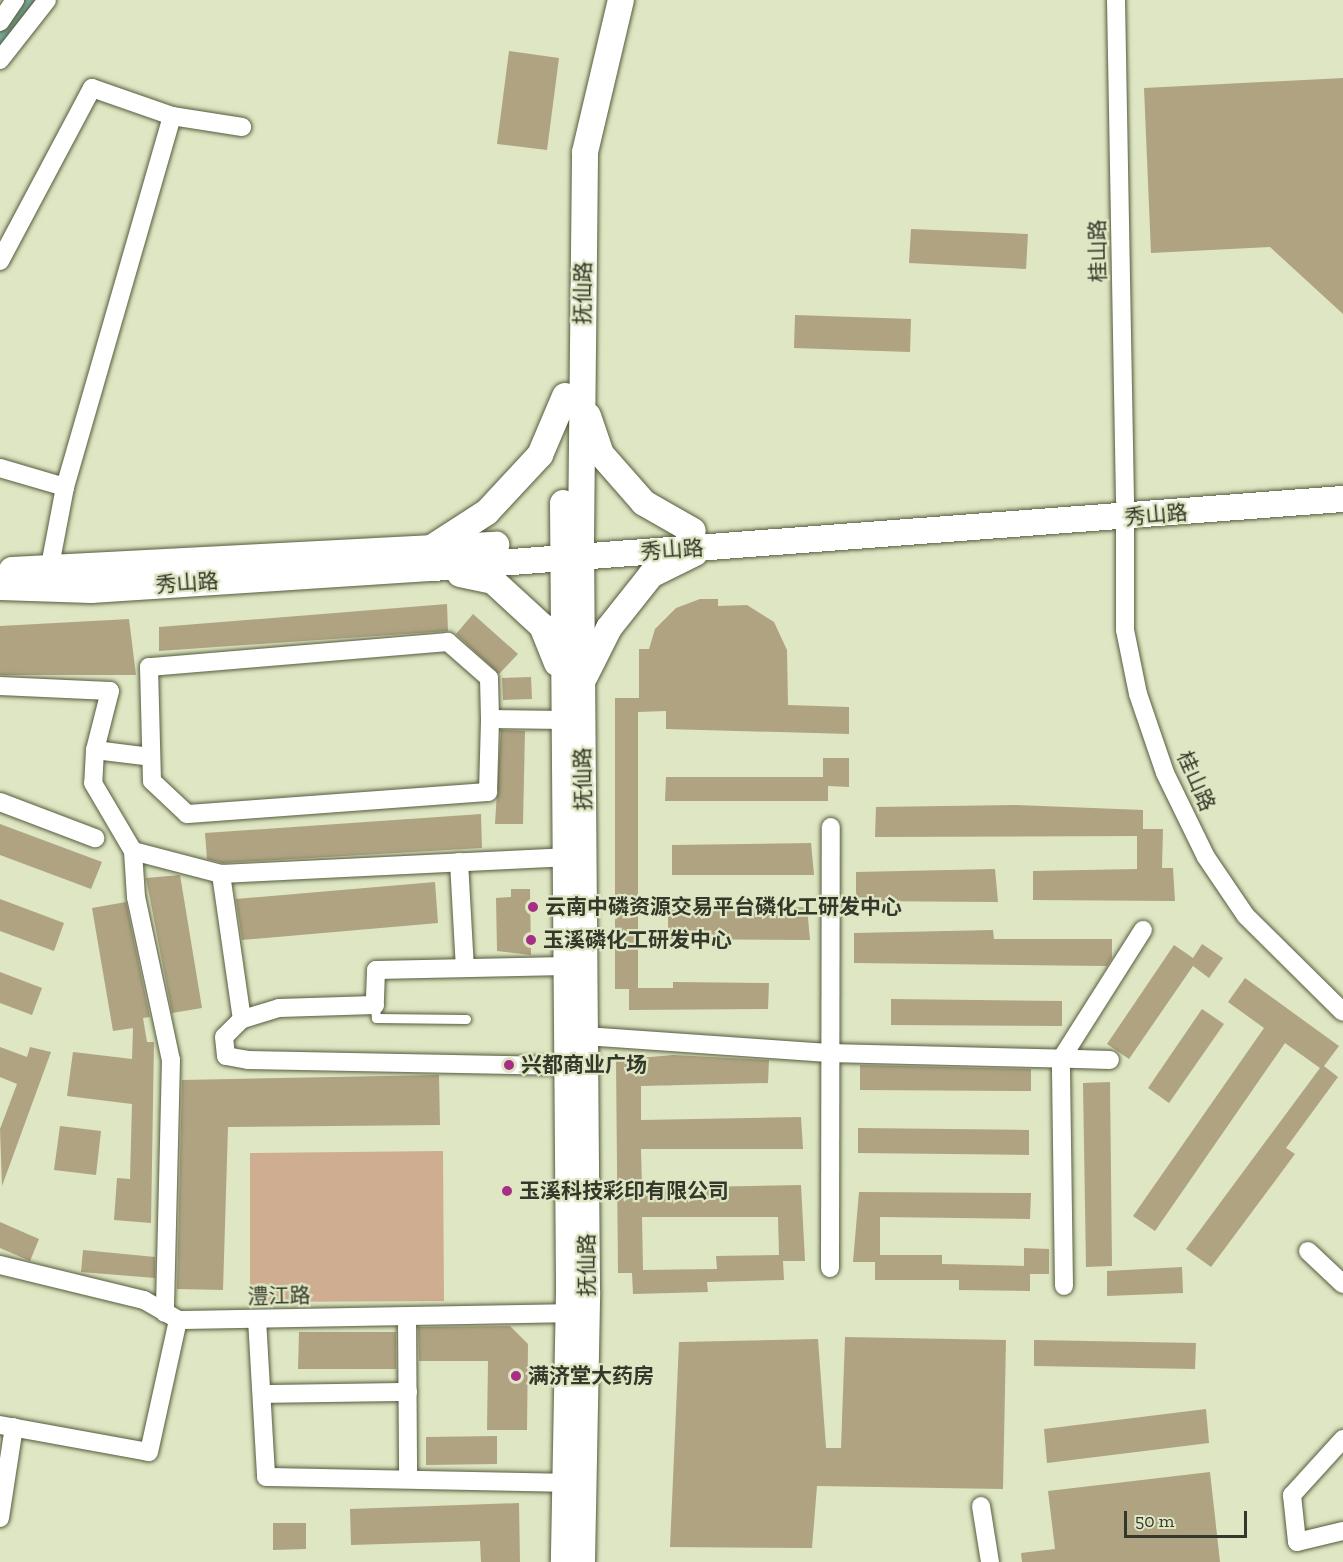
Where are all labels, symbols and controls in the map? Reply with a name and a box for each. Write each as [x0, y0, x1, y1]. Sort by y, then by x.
street label: 桂山路 [1085, 219, 1111, 283]
street label: 抚仙路 [570, 261, 596, 325]
street label: 秀山路 [1124, 500, 1188, 530]
street label: 秀山路 [640, 535, 704, 565]
street label: 秀山路 [155, 568, 219, 598]
street label: 抚仙路 [570, 747, 596, 811]
street label: 桂山路 [1172, 747, 1220, 815]
place label: 云南中磷资源交易平台磷化工研发中心 [545, 894, 902, 920]
marker: 云南中磷资源交易平台磷化工研发中心 [526, 900, 540, 914]
place label: 玉溪磷化工研发中心 [543, 927, 732, 953]
marker: 玉溪磷化工研发中心 [524, 933, 538, 947]
place label: 兴都商业广场 [521, 1052, 647, 1078]
marker: 兴都商业广场 [502, 1058, 516, 1072]
place label: 玉溪科技彩印有限公司 [519, 1178, 729, 1204]
marker: 玉溪科技彩印有限公司 [500, 1184, 514, 1198]
street label: 抚仙路 [574, 1234, 600, 1296]
street label: 澧江路 [247, 1283, 311, 1309]
place label: 满济堂大药房 [528, 1363, 654, 1389]
marker: 满济堂大药房 [509, 1369, 523, 1383]
scale bar [1127, 1499, 1250, 1537]
text: 50 m [1135, 1510, 1174, 1532]

